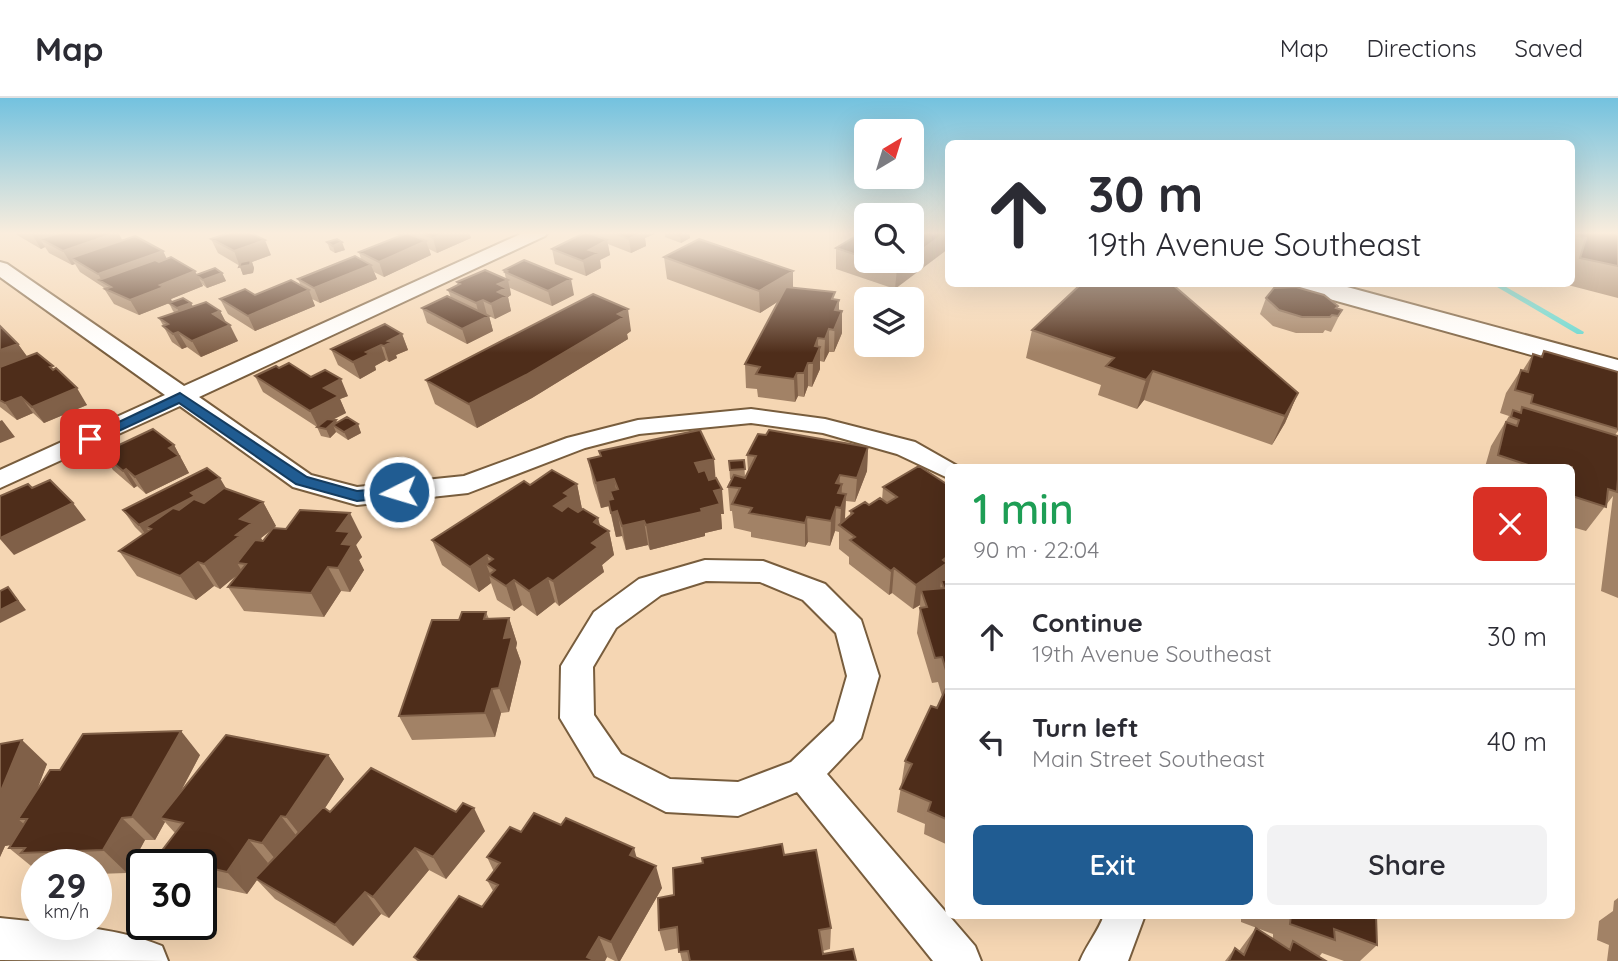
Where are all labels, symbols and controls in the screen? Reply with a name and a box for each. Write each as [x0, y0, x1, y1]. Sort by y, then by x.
text: Map [35, 28, 103, 69]
text: Map [1280, 33, 1329, 63]
text: Directions [1367, 33, 1477, 63]
text: Saved [1515, 33, 1583, 63]
north arrow [854, 119, 924, 189]
map controls [854, 119, 924, 357]
text: 30 m [1088, 163, 1203, 224]
icon: ahead [973, 168, 1064, 259]
button: search [854, 203, 924, 273]
text: 19th Avenue Southeast [1088, 224, 1422, 264]
button: layers [854, 287, 924, 357]
pin [60, 409, 120, 469]
icon: arrive [71, 420, 109, 458]
position arrow [362, 455, 436, 529]
text: 1 min [973, 482, 1074, 535]
button: close [1473, 487, 1547, 561]
text: 90 m · 22:04 [973, 535, 1099, 564]
text: Continue [1032, 606, 1143, 639]
icon: ahead [973, 618, 1011, 656]
text: 30 m [1487, 620, 1547, 653]
text: 19th Avenue Southeast [1032, 639, 1272, 668]
text: Turn left [1032, 711, 1139, 744]
icon: left [973, 723, 1011, 761]
text: 40 m [1487, 725, 1547, 758]
text: Main Street Southeast [1032, 744, 1265, 773]
button: Exit [973, 825, 1253, 905]
button: Share [1267, 825, 1547, 905]
speed limit sign: 30 [126, 849, 217, 940]
text: 29 [47, 863, 86, 907]
text: km/h [44, 900, 89, 923]

